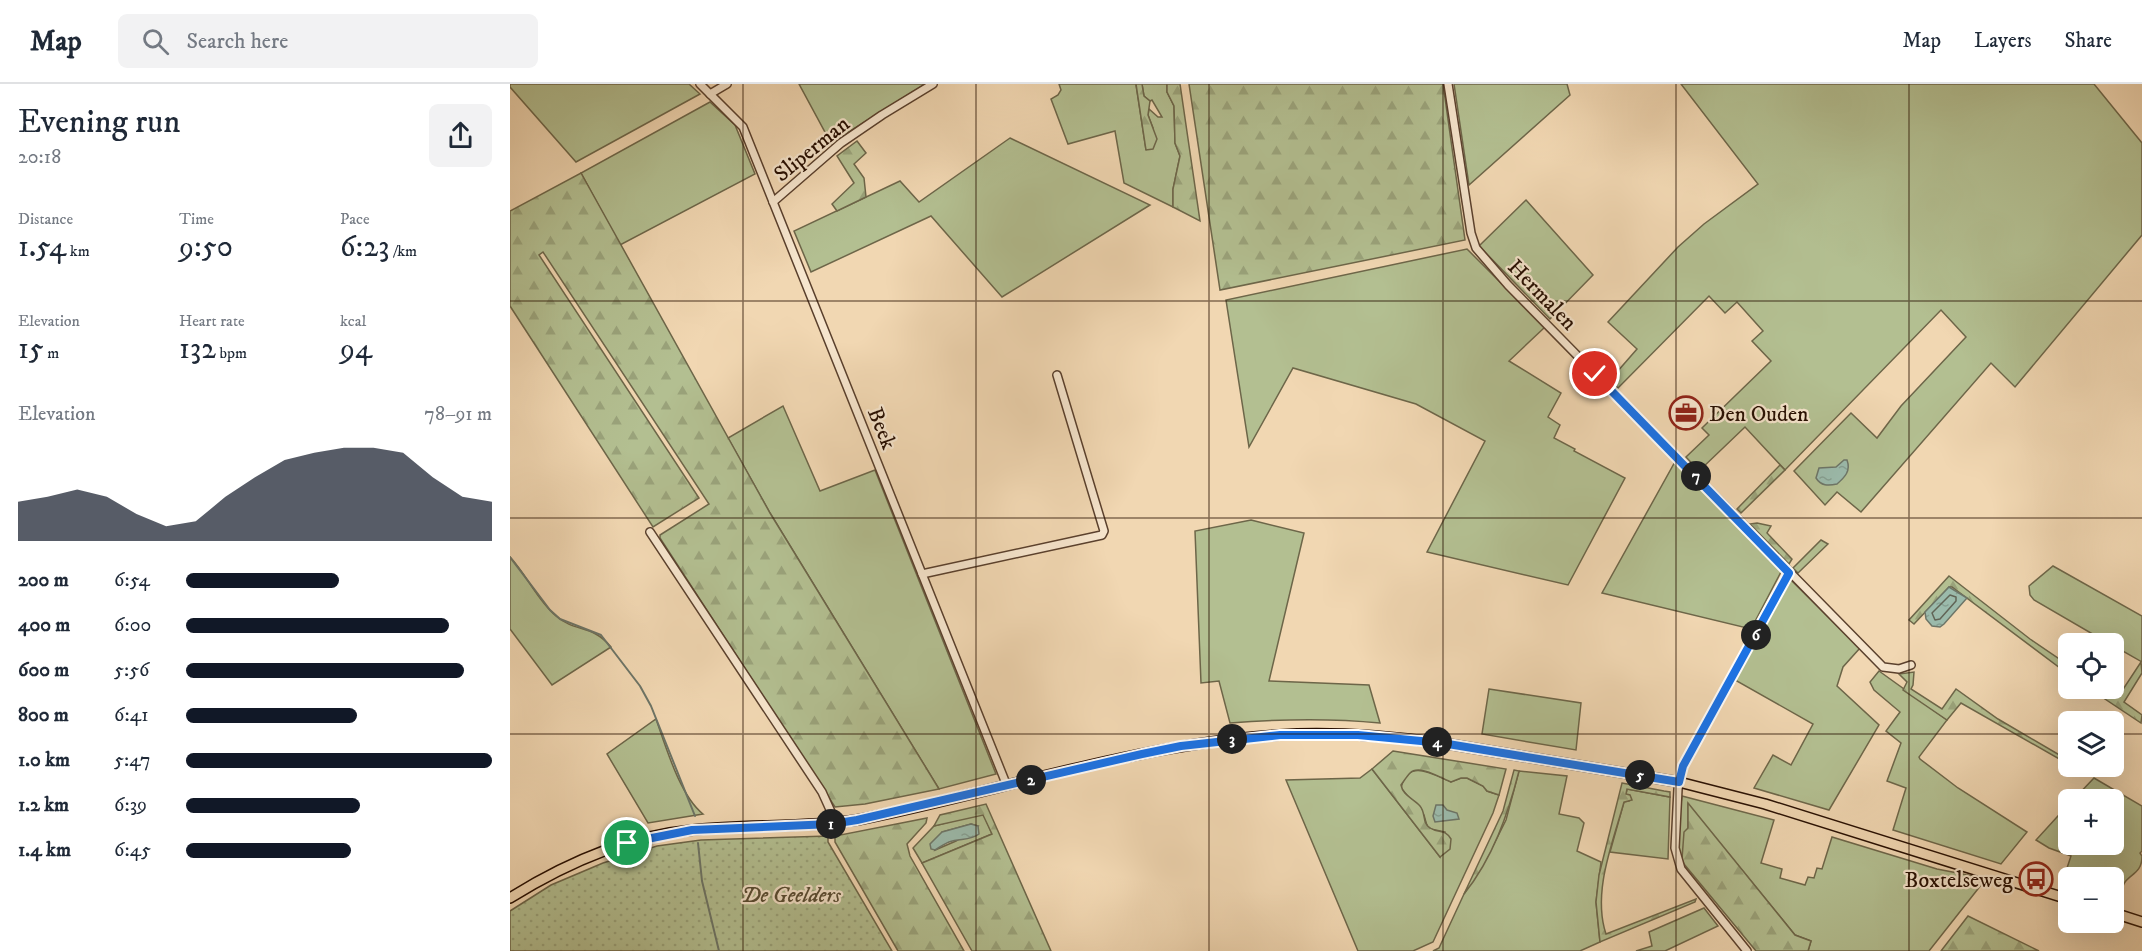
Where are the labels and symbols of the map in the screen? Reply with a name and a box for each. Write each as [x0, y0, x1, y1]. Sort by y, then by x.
street label: Sliperman [769, 110, 856, 188]
street label: Hermalen [1501, 254, 1583, 337]
pin [1569, 348, 1620, 399]
office icon: Den Ouden [1668, 395, 1704, 431]
place label: Den Ouden [1709, 401, 1809, 428]
street label: Beek [861, 404, 902, 454]
pin: 7 [1681, 461, 1711, 491]
pin: 6 [1741, 620, 1771, 650]
pin: 3 [1217, 724, 1247, 754]
pin: 4 [1422, 727, 1452, 757]
pin: 5 [1625, 760, 1655, 790]
pin: 2 [1016, 765, 1046, 795]
pin: 1 [816, 809, 846, 839]
pin [601, 817, 652, 868]
bus stop icon: Boxtelseweg [2018, 861, 2054, 897]
place label: Boxtelseweg [1905, 867, 2013, 894]
park label: De Geelders [741, 882, 842, 909]

